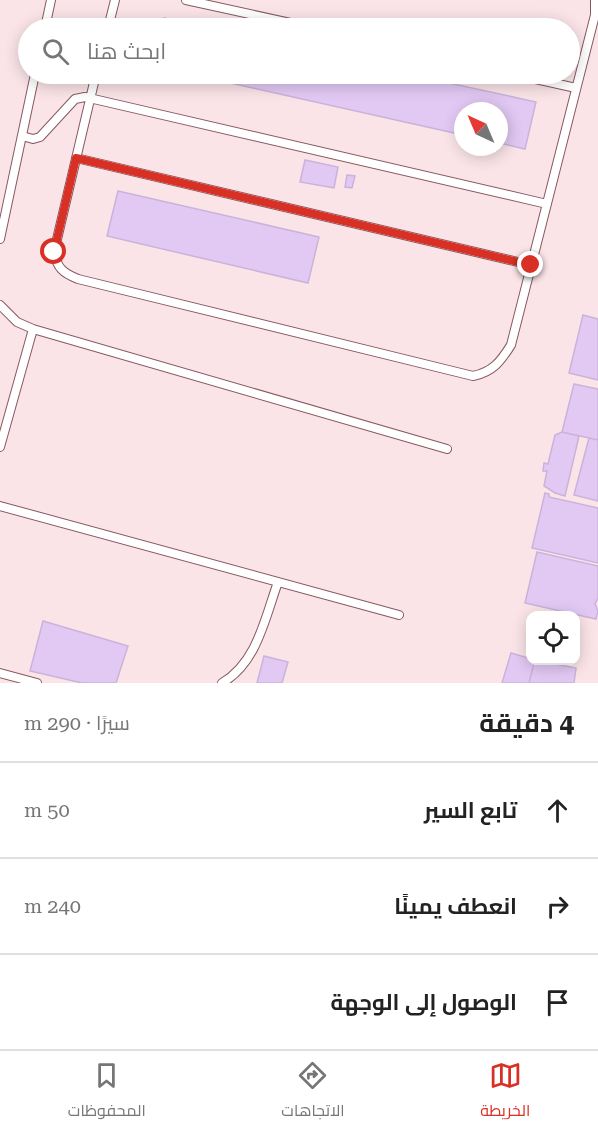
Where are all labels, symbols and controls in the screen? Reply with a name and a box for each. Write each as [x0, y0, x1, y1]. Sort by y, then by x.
search box [18, 18, 580, 84]
icon: search [39, 35, 72, 68]
text: ابحث هنا [87, 39, 166, 64]
north arrow [454, 102, 508, 156]
route start [40, 238, 66, 264]
route end [517, 251, 543, 277]
map controls [526, 611, 580, 665]
button: locate [526, 611, 580, 665]
text: 4 دقيقة [479, 708, 574, 738]
text: سيرًا · 290 m [24, 711, 130, 735]
icon: ahead [541, 794, 574, 827]
text: 50 m [24, 798, 70, 822]
text: تابع السير [424, 798, 517, 823]
icon: right [541, 890, 574, 923]
text: 240 m [24, 894, 81, 918]
text: انعطف يمينًا [394, 894, 517, 919]
icon: arrive [541, 986, 574, 1019]
text: الوصول إلى الوجهة [331, 990, 517, 1015]
tab: المحفوظات [68, 1059, 146, 1125]
tab: الاتجاهات [281, 1059, 345, 1125]
tab: الخريطة [480, 1059, 530, 1125]

